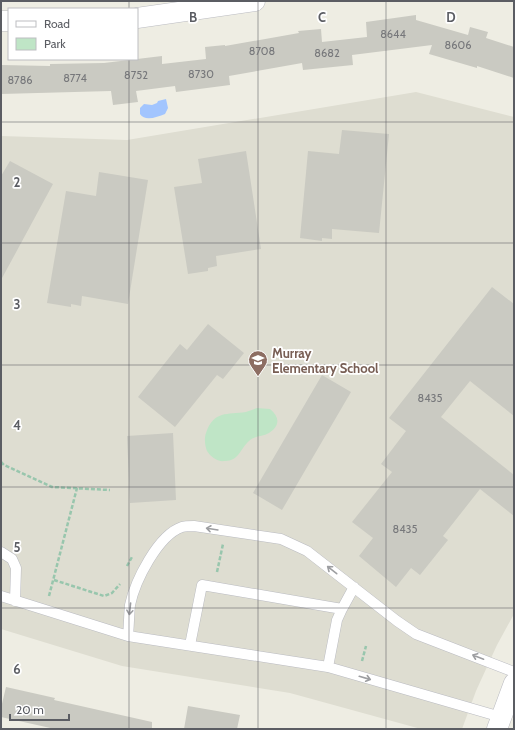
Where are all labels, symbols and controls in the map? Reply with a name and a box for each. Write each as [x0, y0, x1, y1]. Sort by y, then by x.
legend [8, 8, 138, 60]
text: B [189, 9, 197, 25]
text: C [318, 9, 326, 25]
text: D [446, 9, 456, 25]
text: Road [44, 16, 70, 31]
house number: 8644 [380, 27, 406, 41]
text: Park [44, 36, 66, 51]
house number: 8606 [445, 38, 471, 52]
house number: 8708 [249, 44, 275, 58]
house number: 8682 [314, 46, 340, 60]
house number: 8730 [188, 67, 214, 81]
house number: 8752 [124, 68, 148, 82]
house number: 8774 [63, 71, 87, 85]
house number: 8786 [7, 73, 33, 87]
text: 2 [14, 174, 21, 190]
text: 3 [13, 296, 21, 312]
place label: Murray Elementary School [272, 345, 379, 376]
school or university icon: Murray Elementary School [247, 349, 269, 377]
house number: 8435 [418, 391, 443, 405]
text: 4 [13, 417, 21, 433]
house number: 8435 [393, 522, 418, 536]
one-way arrow [205, 525, 218, 533]
text: 5 [14, 539, 21, 555]
one-way arrow [326, 566, 337, 574]
one-way arrow [127, 602, 134, 615]
one-way arrow [472, 653, 484, 661]
text: 6 [13, 661, 21, 677]
one-way arrow [359, 674, 372, 682]
scale bar [10, 696, 69, 722]
text: 20 m [16, 702, 44, 717]

